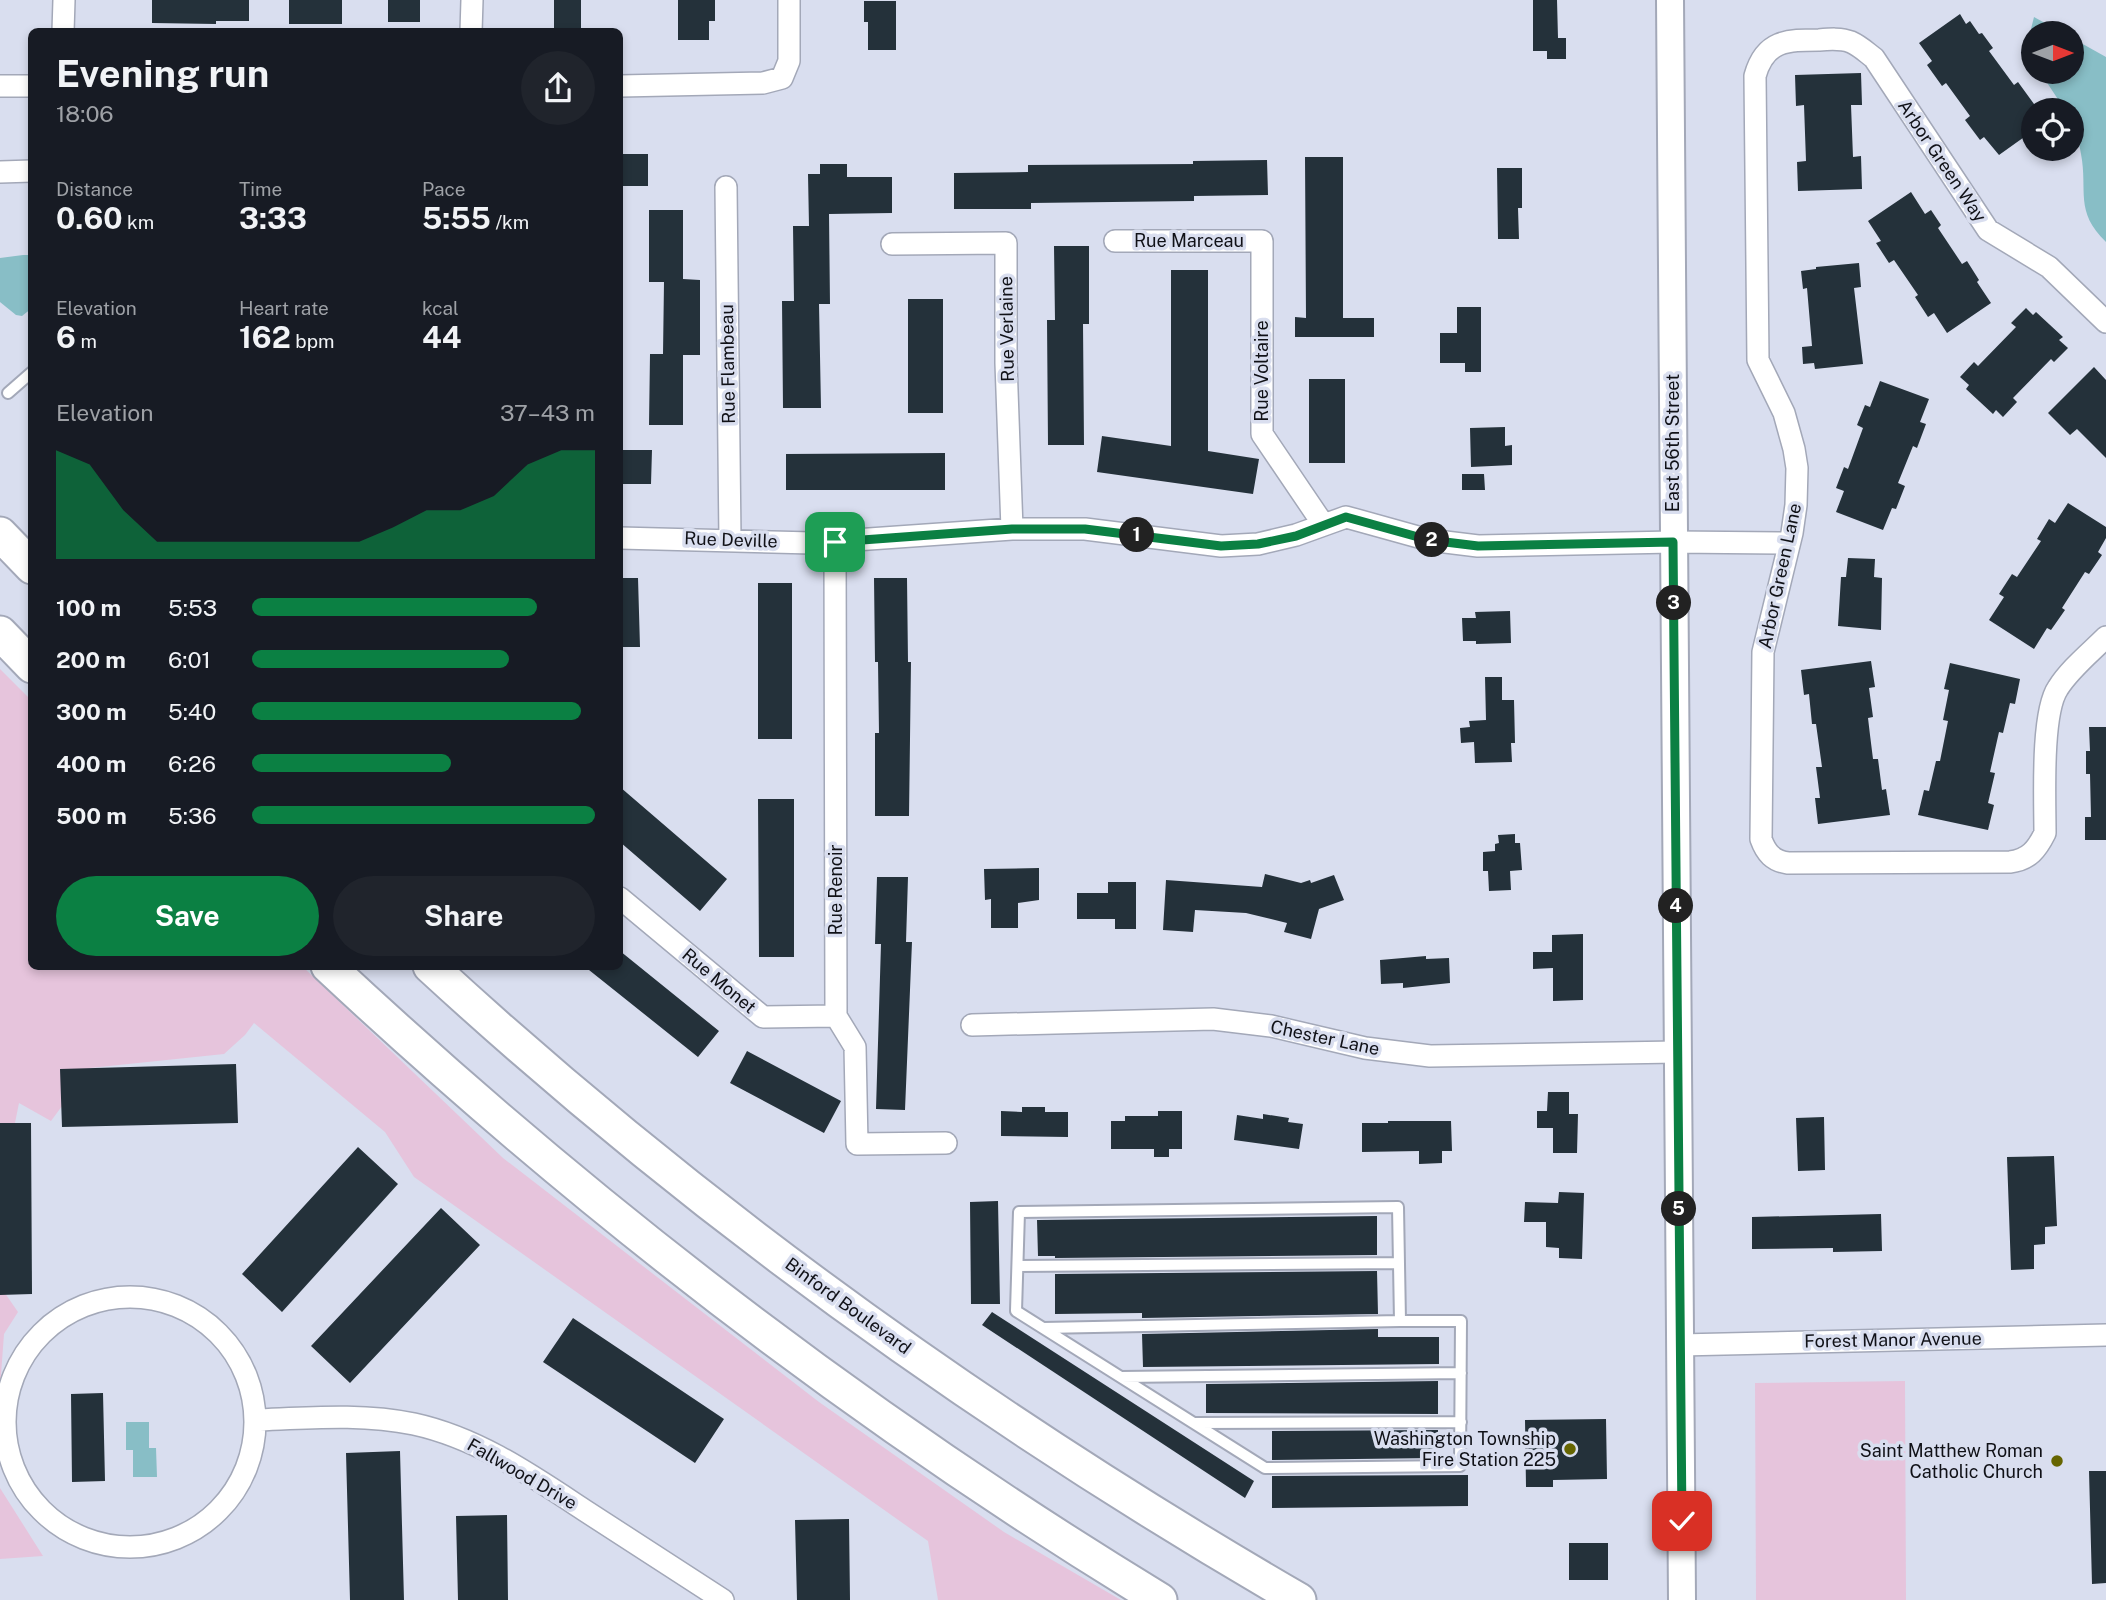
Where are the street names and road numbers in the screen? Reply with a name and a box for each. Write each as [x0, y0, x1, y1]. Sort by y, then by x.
street label: Arbor Green Way [1894, 96, 1991, 226]
street label: Rue Marceau [1134, 230, 1244, 251]
street label: Rue Verlaine [995, 276, 1018, 382]
street label: Rue Flambeau [716, 304, 739, 424]
street label: Rue Voltaire [1251, 320, 1272, 422]
street label: East 56th Street [1662, 374, 1683, 512]
street label: Arbor Green Lane [1754, 501, 1805, 650]
street label: Rue Deville [684, 527, 778, 552]
street label: Rue Renoir [825, 844, 846, 936]
street label: Rue Monet [678, 944, 761, 1018]
street label: Chester Lane [1269, 1016, 1381, 1059]
street label: Binford Boulevard [781, 1253, 915, 1358]
street label: Forest Manor Avenue [1804, 1327, 1982, 1352]
street label: Fallwood Drive [464, 1434, 581, 1513]

